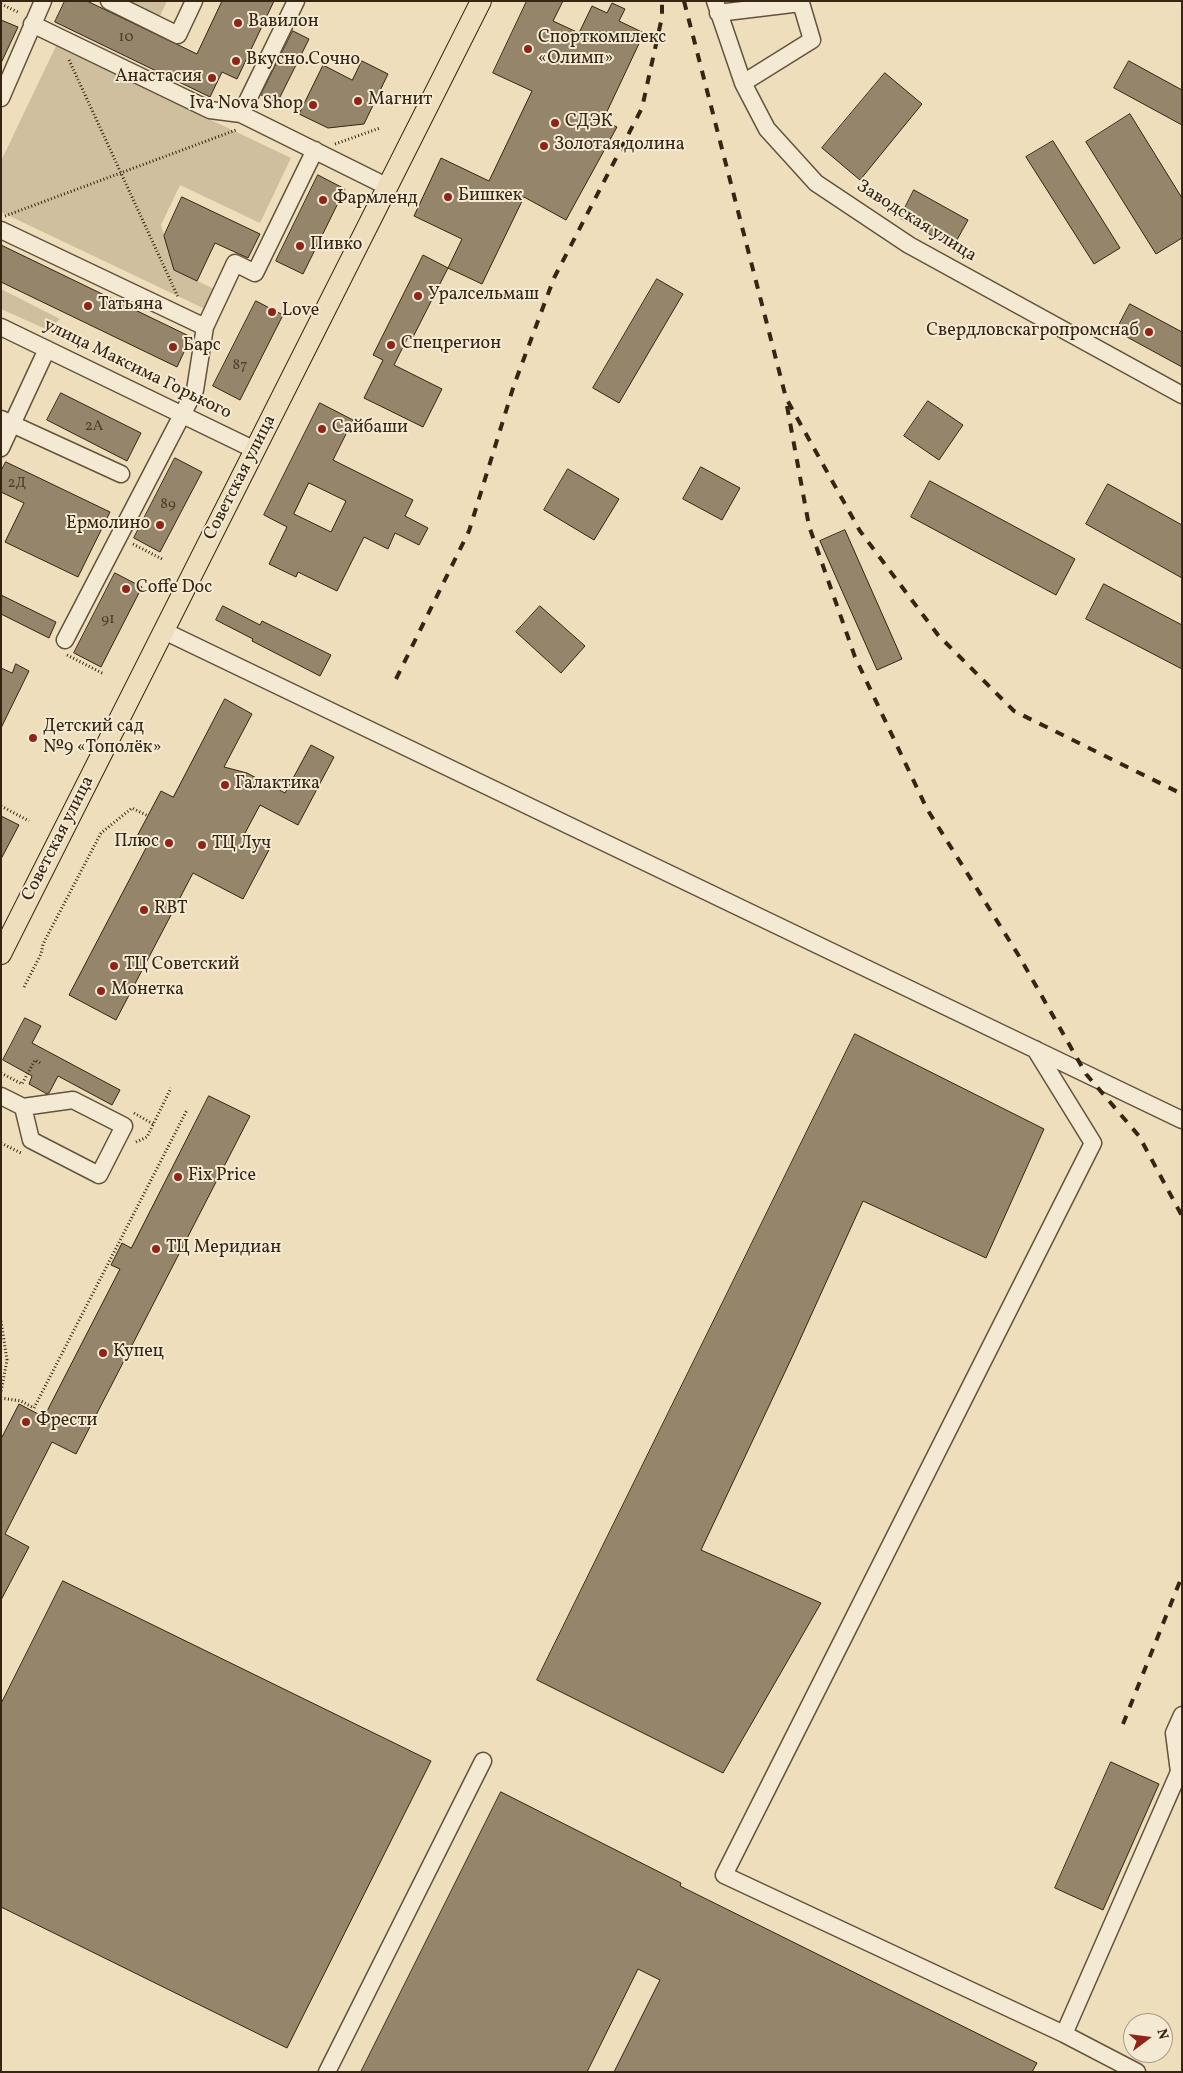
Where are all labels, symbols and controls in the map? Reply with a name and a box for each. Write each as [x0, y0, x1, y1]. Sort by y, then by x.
place label: Вавилон [248, 12, 319, 34]
marker: Вавилон [232, 17, 244, 29]
place label: Спорткомплекс «Олимп» [538, 28, 666, 70]
house number: 10 [119, 29, 133, 47]
marker: Спорткомплекс «Олимп» [522, 43, 534, 55]
place label: Вкусно.Сочно [246, 50, 360, 72]
marker: Вкусно.Сочно [230, 55, 242, 67]
place label: Анастасия [115, 67, 202, 89]
marker: Анастасия [206, 72, 218, 84]
place label: Магнит [368, 90, 432, 112]
place label: Iva Nova Shop [189, 94, 303, 116]
marker: Магнит [352, 95, 364, 107]
marker: Iva Nova Shop [307, 99, 319, 111]
place label: СДЭК [565, 112, 613, 134]
marker: СДЭК [549, 117, 561, 129]
place label: Золотая долина [554, 135, 685, 157]
marker: Золотая долина [538, 140, 550, 152]
street label: Заводская улица [852, 176, 980, 268]
place label: Бишкек [458, 186, 522, 208]
place label: Фармленд [333, 189, 418, 211]
marker: Бишкек [442, 191, 454, 203]
marker: Фармленд [317, 194, 329, 206]
place label: Пивко [310, 235, 362, 257]
marker: Пивко [294, 240, 306, 252]
place label: Уралсельмаш [428, 285, 539, 307]
marker: Уралсельмаш [412, 290, 424, 302]
place label: Татьяна [98, 295, 163, 317]
marker: Татьяна [82, 300, 94, 312]
place label: Love [282, 301, 319, 323]
marker: Love [266, 306, 278, 318]
street label: улица Максима Горького [40, 315, 234, 425]
place label: Свердловскагропромснаб [926, 321, 1139, 343]
marker: Свердловскагропромснаб [1143, 326, 1155, 338]
place label: Спецрегион [401, 334, 501, 356]
place label: Барс [183, 336, 221, 358]
marker: Спецрегион [385, 339, 397, 351]
marker: Барс [167, 341, 179, 353]
house number: 87 [233, 357, 247, 375]
street label: Советская улица [200, 412, 282, 544]
house number: 2А [85, 418, 103, 436]
place label: Сайбаши [332, 418, 408, 440]
marker: Сайбаши [316, 423, 328, 435]
house number: 2Д [8, 475, 26, 493]
house number: 89 [160, 496, 176, 514]
place label: Ермолино [66, 514, 150, 536]
marker: Ермолино [154, 519, 166, 531]
place label: Coffe Doc [136, 578, 212, 600]
marker: Coffe Doc [120, 583, 132, 595]
house number: 91 [101, 611, 115, 629]
place label: Детский сад №9 «Тополёк» [43, 717, 162, 760]
marker: Детский сад №9 «Тополёк» [27, 732, 39, 744]
street label: Советская улица [18, 773, 100, 905]
place label: Галактика [235, 774, 320, 796]
marker: Галактика [219, 779, 231, 791]
place label: Плюс [114, 832, 159, 854]
place label: ТЦ Луч [212, 834, 271, 856]
marker: Плюс [163, 837, 175, 849]
marker: ТЦ Луч [196, 839, 208, 851]
place label: RBT [154, 899, 188, 921]
marker: RBT [138, 904, 150, 916]
place label: ТЦ Советский [124, 955, 239, 977]
marker: ТЦ Советский [108, 960, 120, 972]
place label: Монетка [111, 980, 184, 1002]
marker: Монетка [95, 985, 107, 997]
place label: Fix Price [188, 1166, 256, 1188]
marker: Fix Price [172, 1171, 184, 1183]
place label: ТЦ Меридиан [166, 1238, 281, 1260]
marker: ТЦ Меридиан [150, 1243, 162, 1255]
place label: Купец [113, 1342, 164, 1364]
marker: Купец [97, 1347, 109, 1359]
place label: Фрести [36, 1411, 97, 1433]
marker: Фрести [20, 1416, 32, 1428]
north arrow [1123, 2013, 1173, 2063]
text: N [1152, 2027, 1172, 2042]

